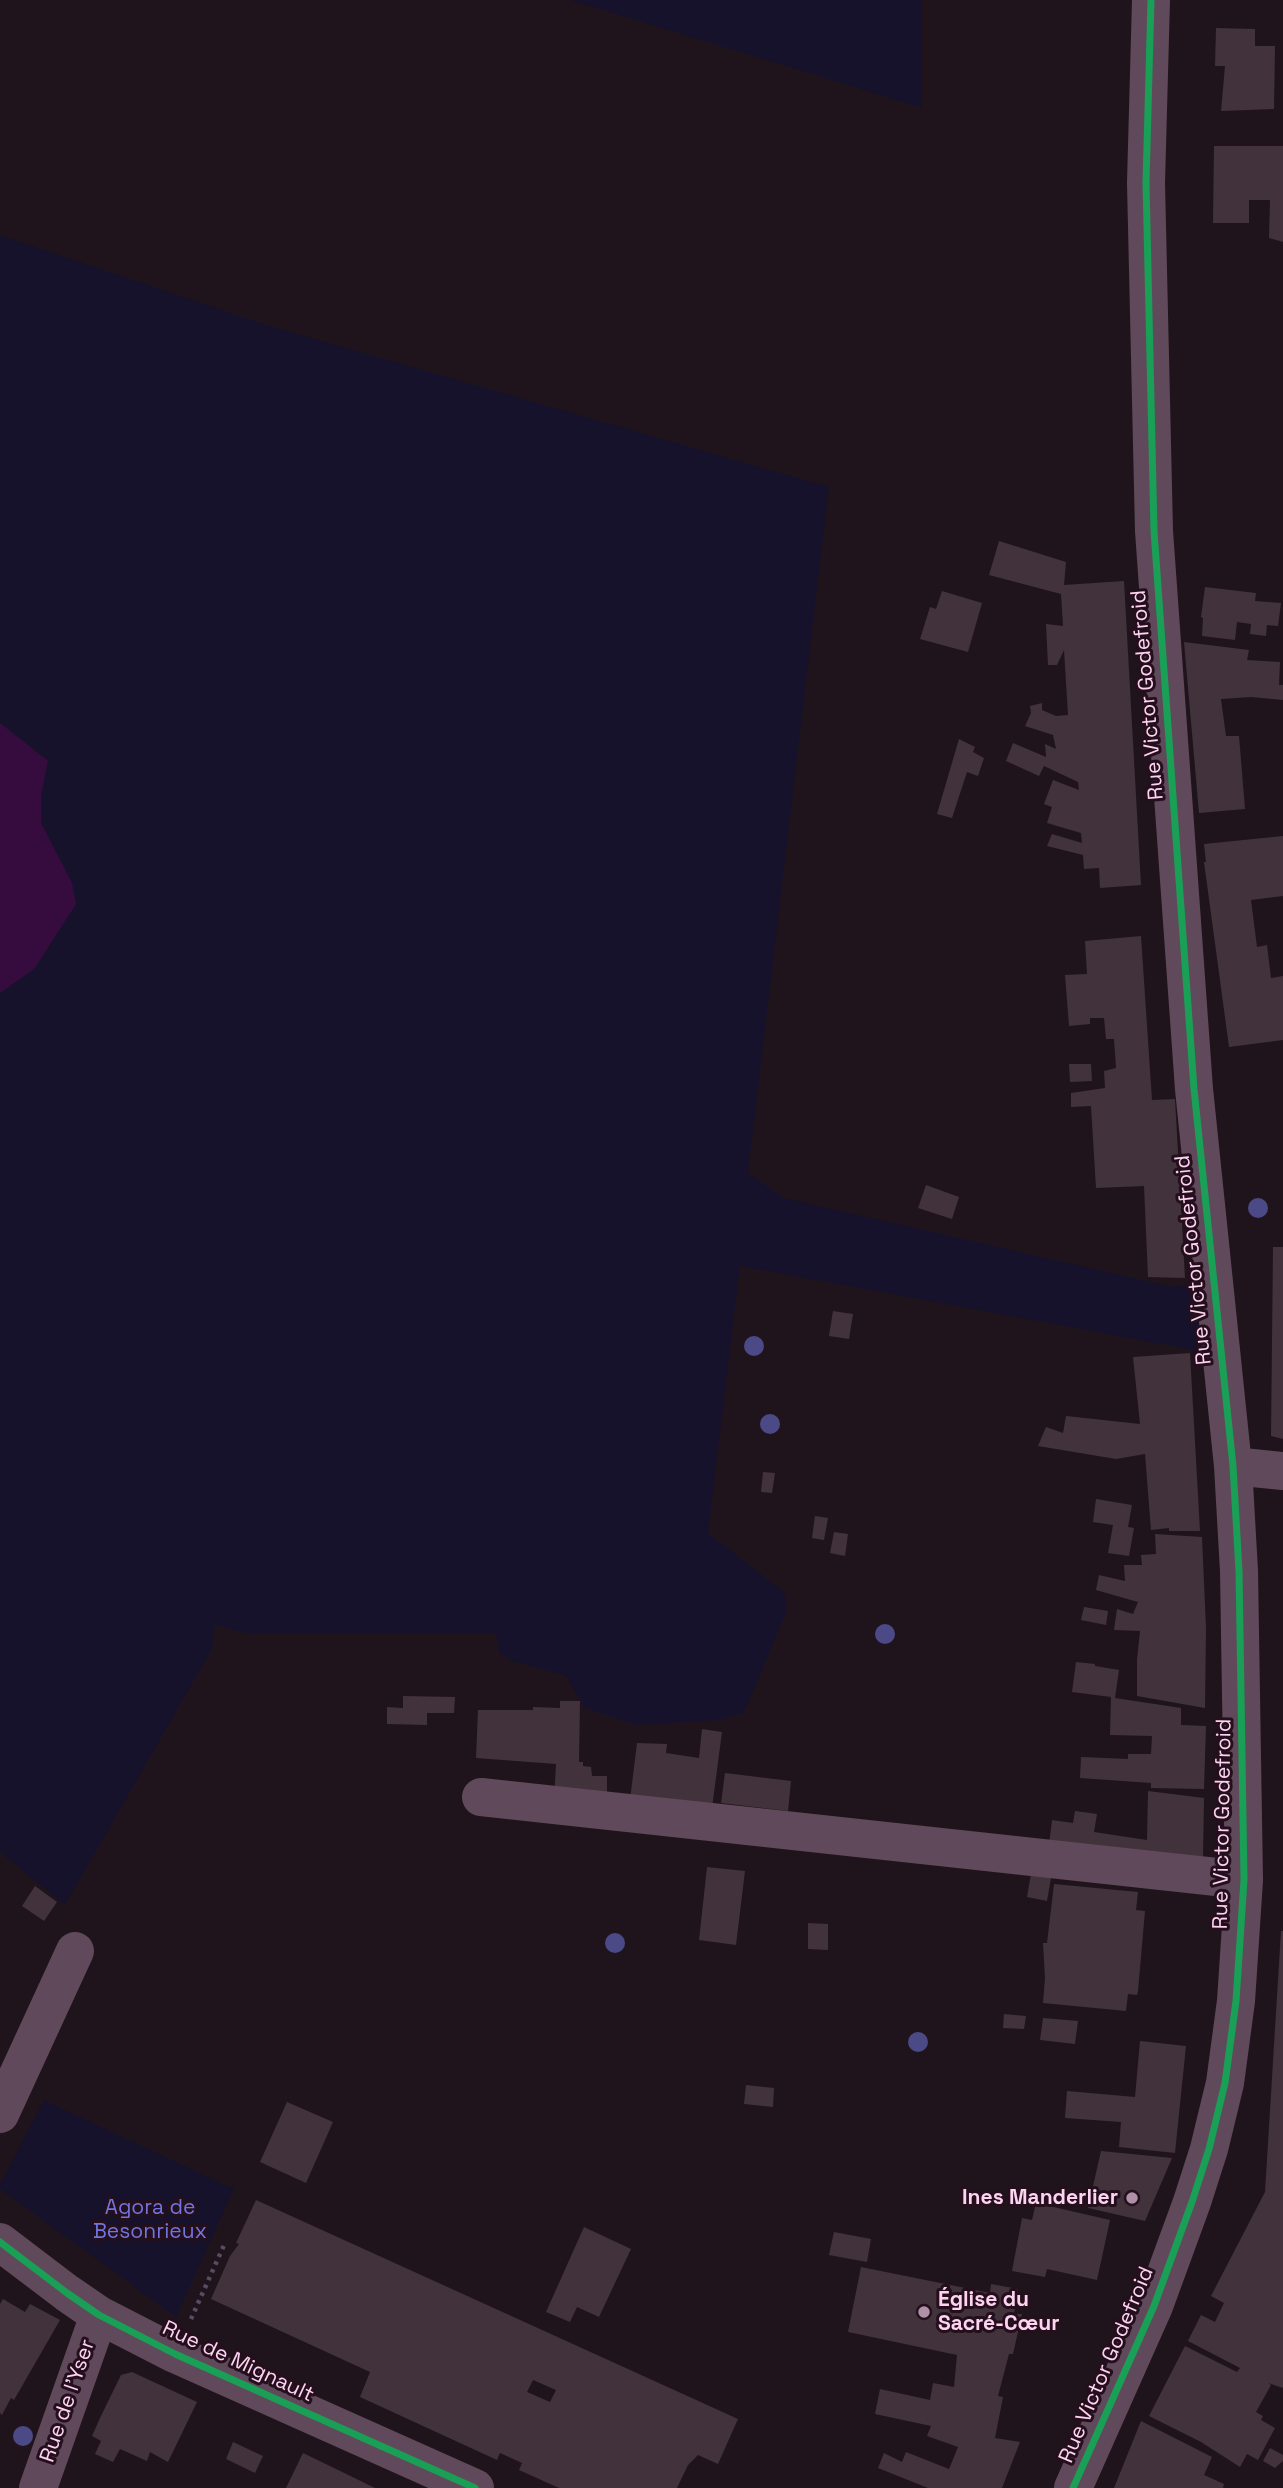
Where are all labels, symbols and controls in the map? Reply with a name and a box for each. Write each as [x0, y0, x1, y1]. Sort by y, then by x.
street label: Rue Victor Godefroid [1126, 589, 1170, 801]
street label: Rue Victor Godefroid [1170, 1154, 1218, 1366]
street label: Rue Victor Godefroid [1209, 1718, 1237, 1930]
place label: Ines Manderlier [962, 2185, 1118, 2211]
marker: Ines Manderlier [1124, 2190, 1140, 2206]
park label: Agora de Besonrieux [93, 2195, 207, 2245]
street label: Rue Victor Godefroid [1054, 2263, 1160, 2467]
place label: Église du Sacré-Cœur [938, 2287, 1060, 2337]
marker: Église du Sacré-Cœur [916, 2304, 932, 2320]
street label: Rue de Mignault [158, 2316, 318, 2408]
street label: Rue de l'Yser [35, 2336, 101, 2466]

